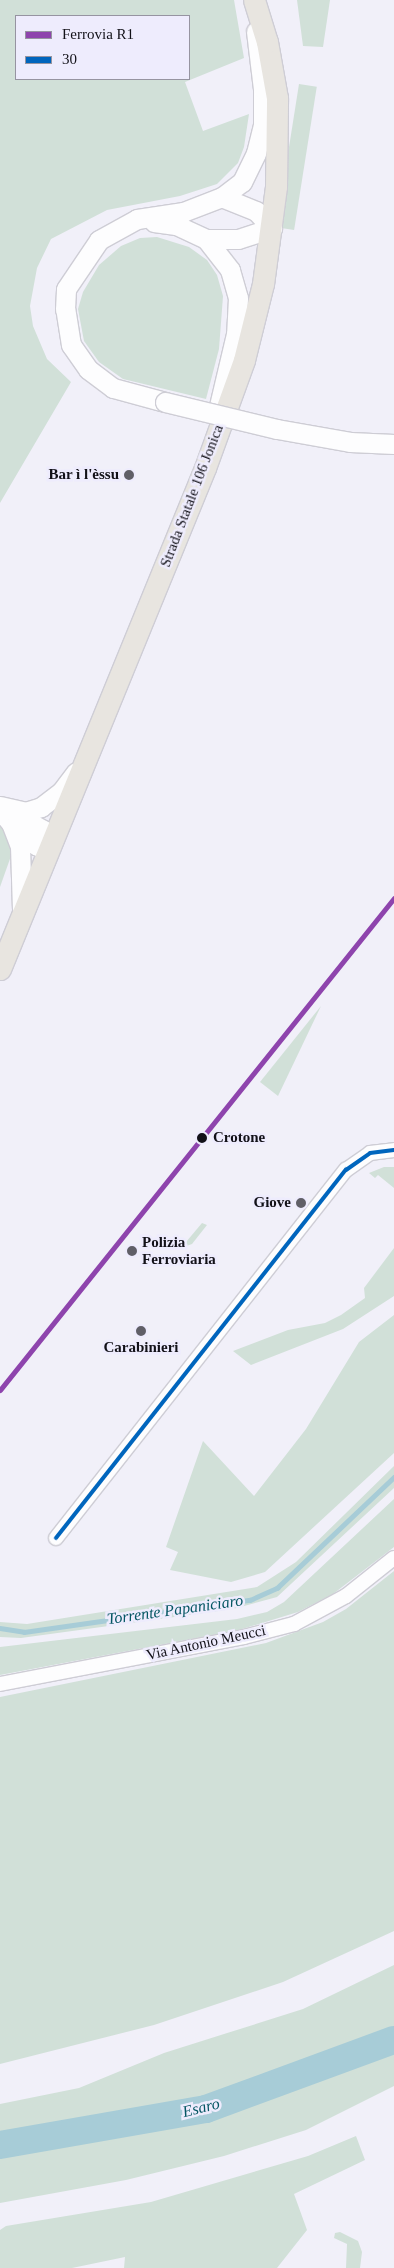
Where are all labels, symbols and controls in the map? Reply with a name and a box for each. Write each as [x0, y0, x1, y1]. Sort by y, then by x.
legend [15, 15, 190, 80]
text: Ferrovia R1 [62, 26, 134, 42]
text: 30 [62, 51, 77, 67]
street label: Strada Statale 106 Jonica [157, 422, 227, 570]
place label: Bar ì l'èssu [48, 466, 119, 484]
marker: Bar ì l'èssu [123, 469, 135, 481]
place label: Crotone [213, 1129, 265, 1147]
marker: Crotone [195, 1131, 209, 1145]
place label: Giove [254, 1194, 291, 1212]
marker: Giove [295, 1197, 307, 1209]
place label: Polizia Ferroviaria [142, 1233, 216, 1268]
marker: Polizia Ferroviaria [126, 1245, 138, 1257]
marker: Carabinieri [135, 1325, 147, 1337]
place label: Carabinieri [104, 1339, 178, 1357]
water label: Torrente Papaniciaro [106, 1591, 244, 1629]
street label: Via Antonio Meucci [144, 1621, 268, 1665]
water label: Esaro [180, 2094, 222, 2122]

